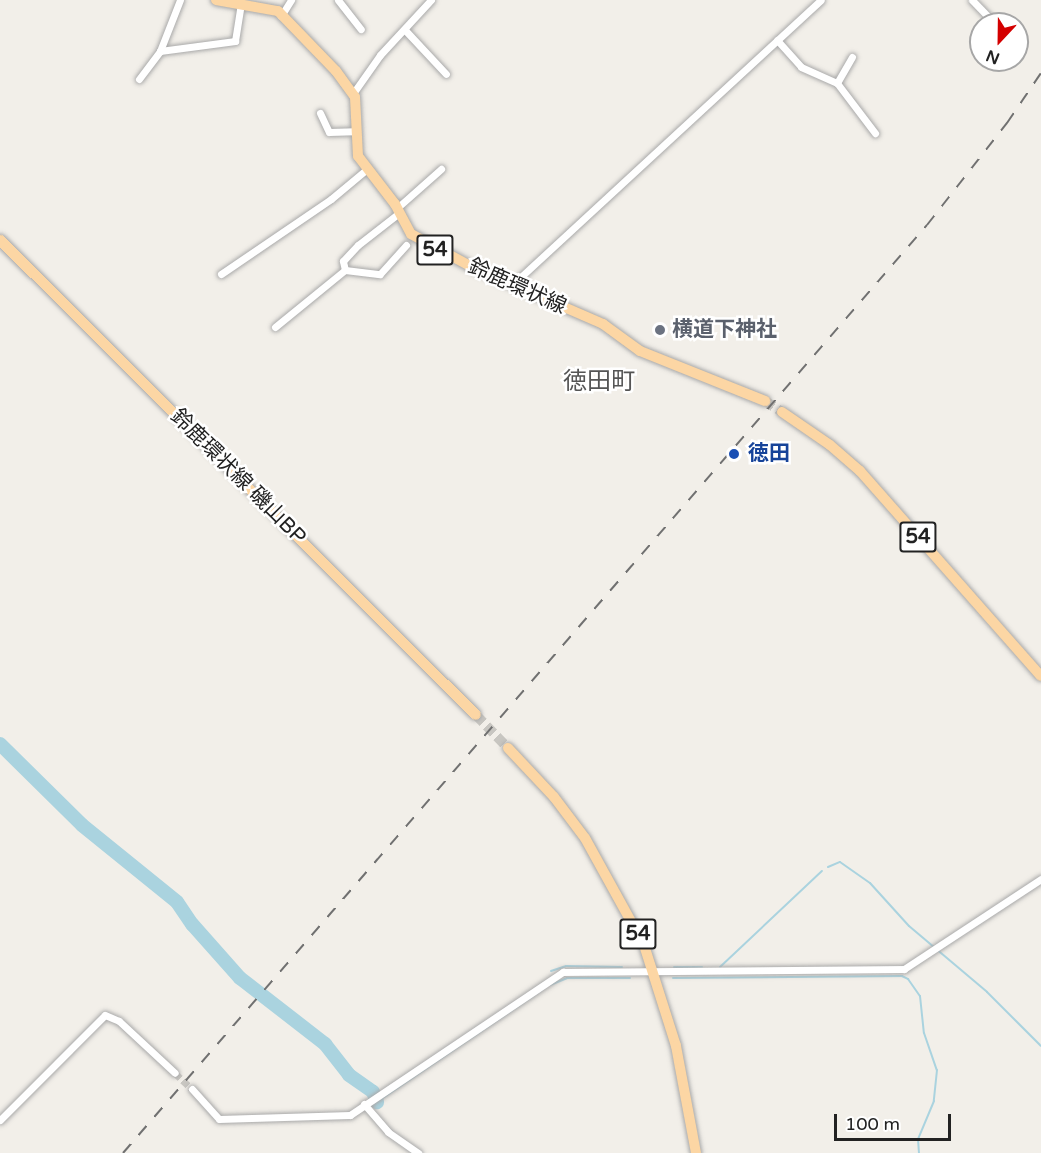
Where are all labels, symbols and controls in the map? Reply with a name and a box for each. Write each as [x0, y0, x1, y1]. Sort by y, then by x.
north arrow [969, 12, 1029, 72]
text: N [983, 45, 1003, 69]
road number: 54 [416, 233, 454, 267]
street label: 鈴鹿環状線 [464, 254, 570, 320]
place label: 横道下神社 [672, 317, 777, 343]
marker: 横道下神社 [653, 323, 667, 337]
district label: 徳田町 [563, 368, 635, 396]
street label: 鈴鹿環状線 磯山BP [165, 404, 311, 550]
place label: 徳田 [748, 441, 790, 467]
marker: 徳田 [725, 445, 743, 463]
road number: 54 [898, 520, 938, 554]
road number: 54 [618, 917, 658, 951]
scale bar [837, 1102, 954, 1140]
text: 100 m [845, 1113, 900, 1135]

